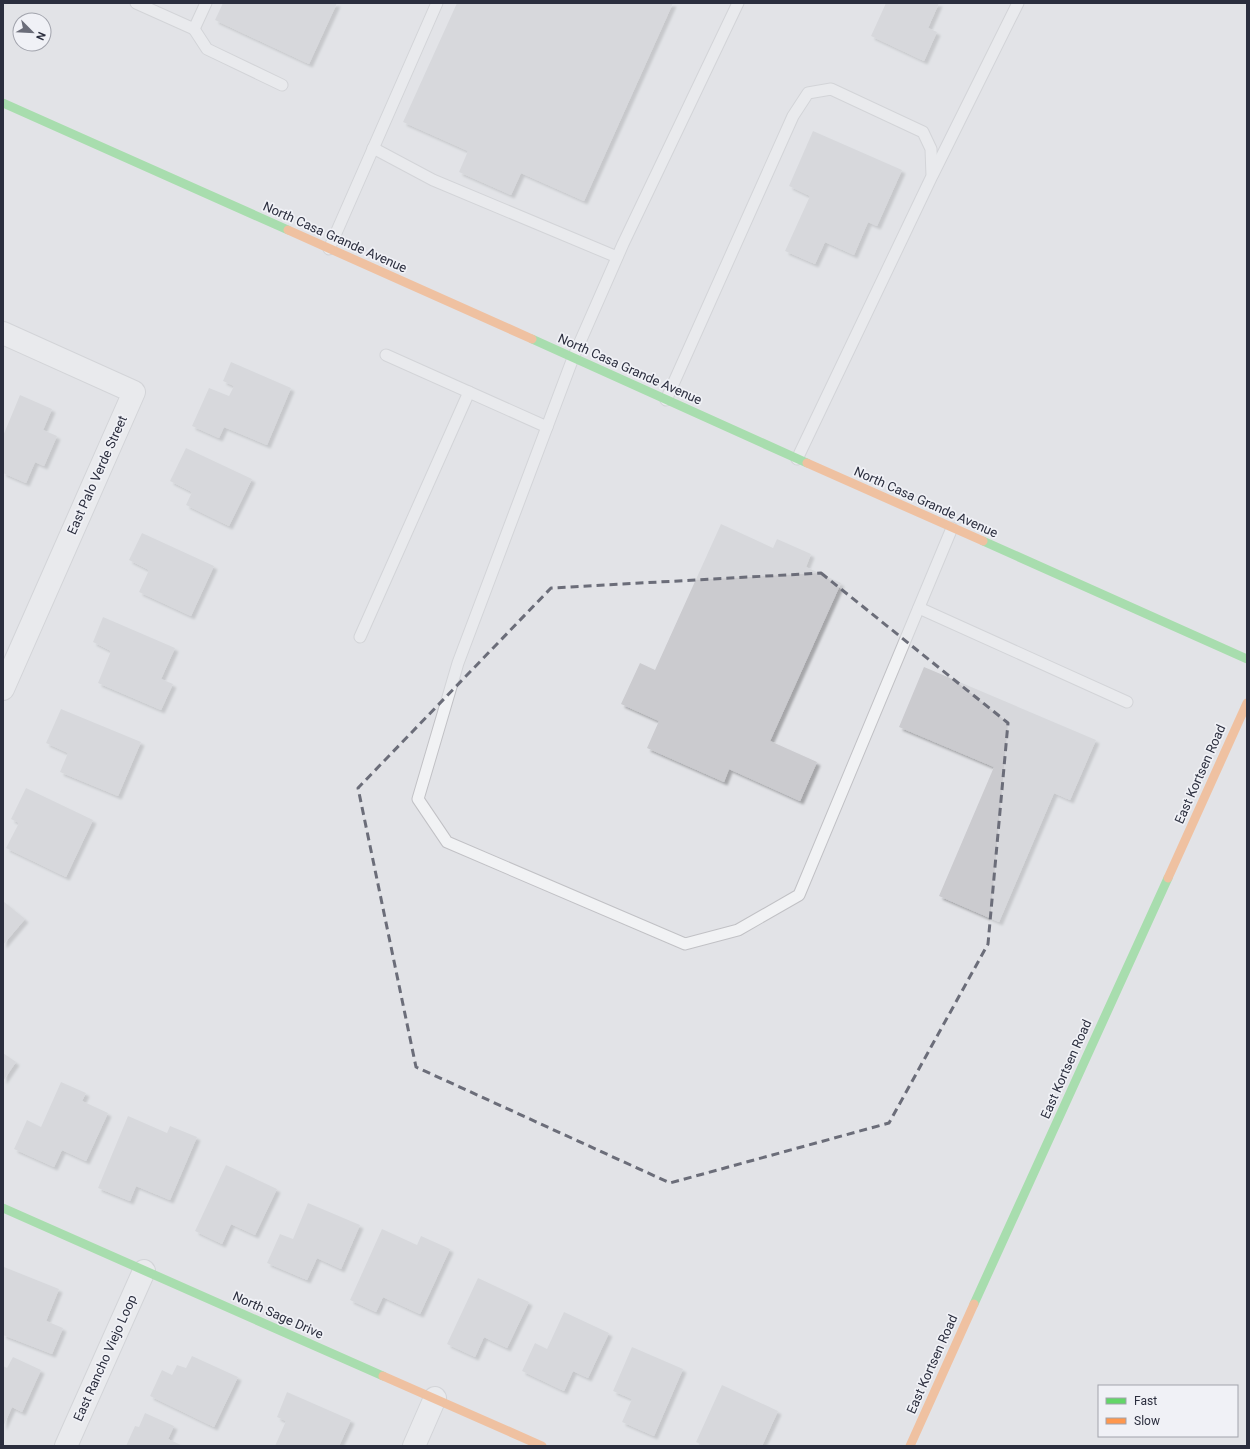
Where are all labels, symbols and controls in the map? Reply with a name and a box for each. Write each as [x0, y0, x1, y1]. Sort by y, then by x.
north arrow [12, 12, 52, 52]
text: N [33, 30, 48, 42]
street label: North Casa Grande Avenue [261, 198, 409, 276]
street label: North Casa Grande Avenue [556, 330, 704, 408]
street label: East Palo Verde Street [64, 413, 130, 537]
street label: North Casa Grande Avenue [852, 463, 1000, 541]
street label: East Kortsen Road [1171, 722, 1229, 826]
street label: East Kortsen Road [1037, 1017, 1095, 1121]
street label: North Sage Drive [230, 1288, 326, 1342]
street label: East Rancho Viejo Loop [70, 1292, 140, 1424]
street label: East Kortsen Road [903, 1312, 961, 1416]
legend [1098, 1385, 1238, 1437]
text: Fast [1134, 1394, 1157, 1408]
text: Slow [1134, 1414, 1160, 1428]

